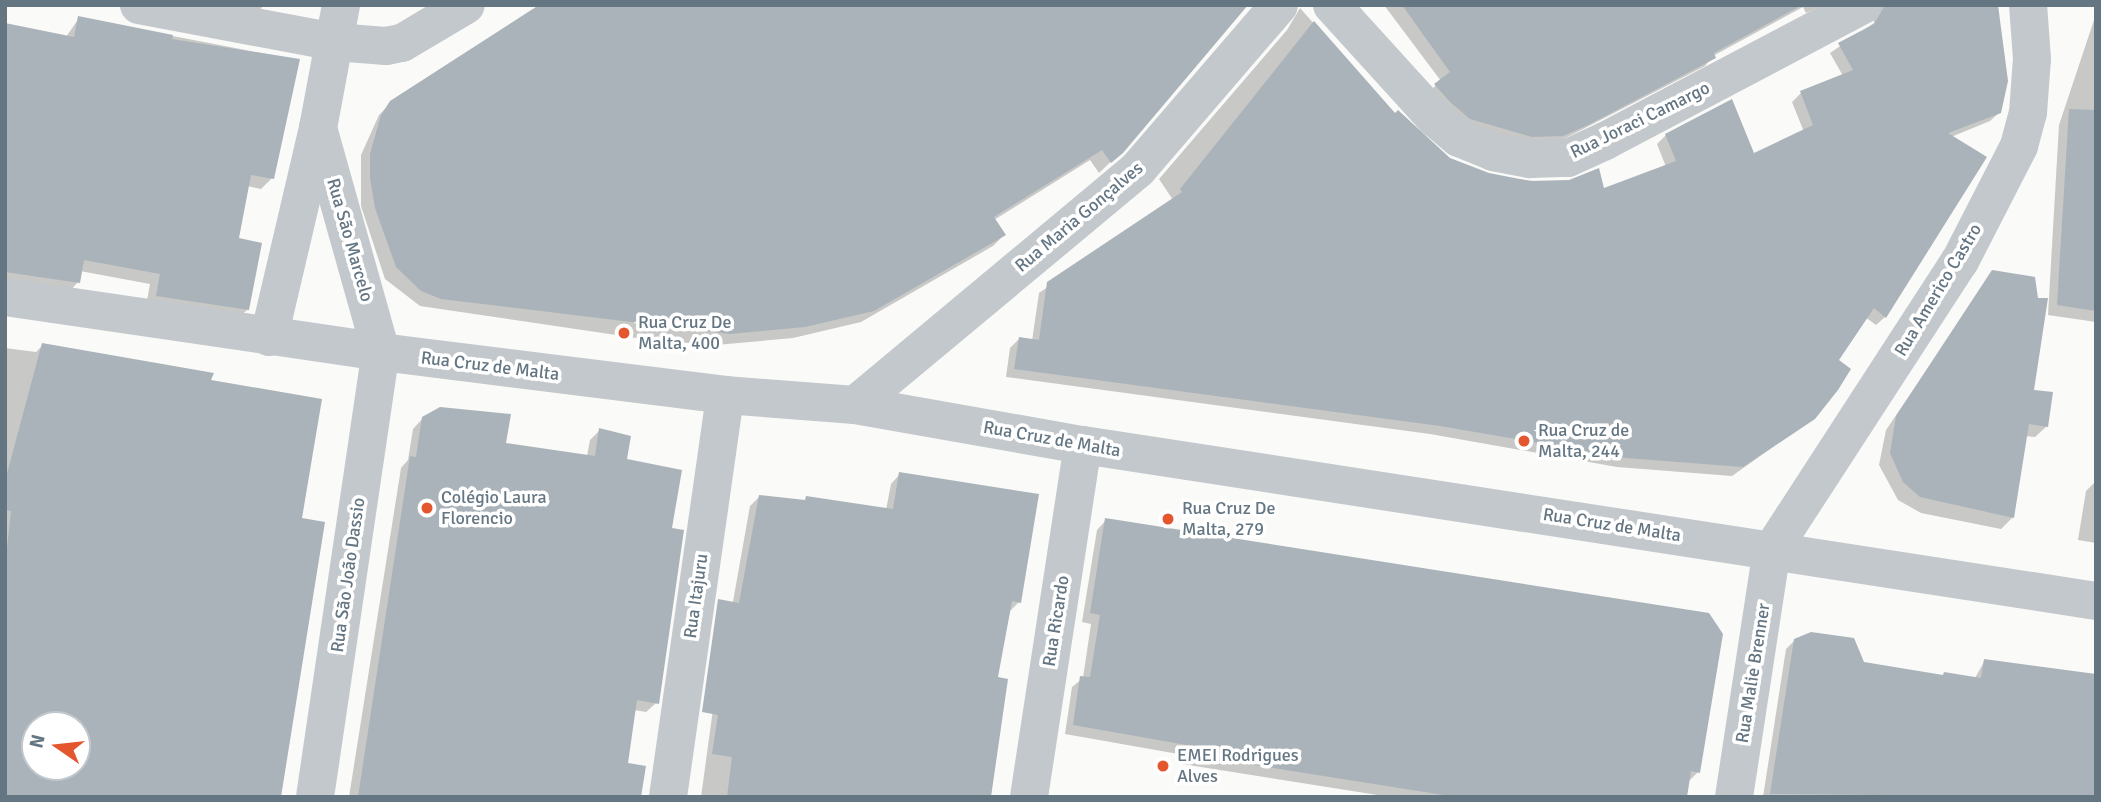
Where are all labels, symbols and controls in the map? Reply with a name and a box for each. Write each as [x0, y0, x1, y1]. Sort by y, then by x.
street label: Rua Joraci Camargo [1567, 77, 1713, 163]
street label: Rua Maria Gonçalves [1011, 157, 1147, 277]
street label: Rua São Marcelo [322, 176, 378, 304]
street label: Rua Americo Castro [1890, 220, 1986, 360]
place label: Rua Cruz De Malta, 400 [638, 312, 731, 354]
marker: Rua Cruz De Malta, 400 [616, 325, 632, 341]
street label: Rua Cruz de Malta [420, 347, 560, 385]
street label: Rua Cruz de Malta [982, 416, 1122, 462]
place label: Rua Cruz de Malta, 244 [1538, 420, 1629, 462]
marker: Rua Cruz de Malta, 244 [1516, 433, 1532, 449]
place label: Colégio Laura Florencio [441, 487, 547, 530]
street label: Rua São João Dassio [326, 496, 370, 654]
place label: Rua Cruz De Malta, 279 [1182, 498, 1275, 540]
marker: Colégio Laura Florencio [419, 500, 435, 516]
street label: Rua Cruz de Malta [1542, 503, 1682, 547]
marker: Rua Cruz De Malta, 279 [1160, 511, 1176, 527]
street label: Rua Itajuru [679, 552, 713, 640]
street label: Rua Ricardo [1038, 574, 1074, 668]
street label: Rua Malie Brenner [1731, 602, 1775, 744]
north arrow [21, 711, 91, 781]
text: N [24, 732, 51, 751]
place label: EMEI Rodrigues Alves [1177, 745, 1299, 788]
marker: EMEI Rodrigues Alves [1155, 758, 1171, 774]

